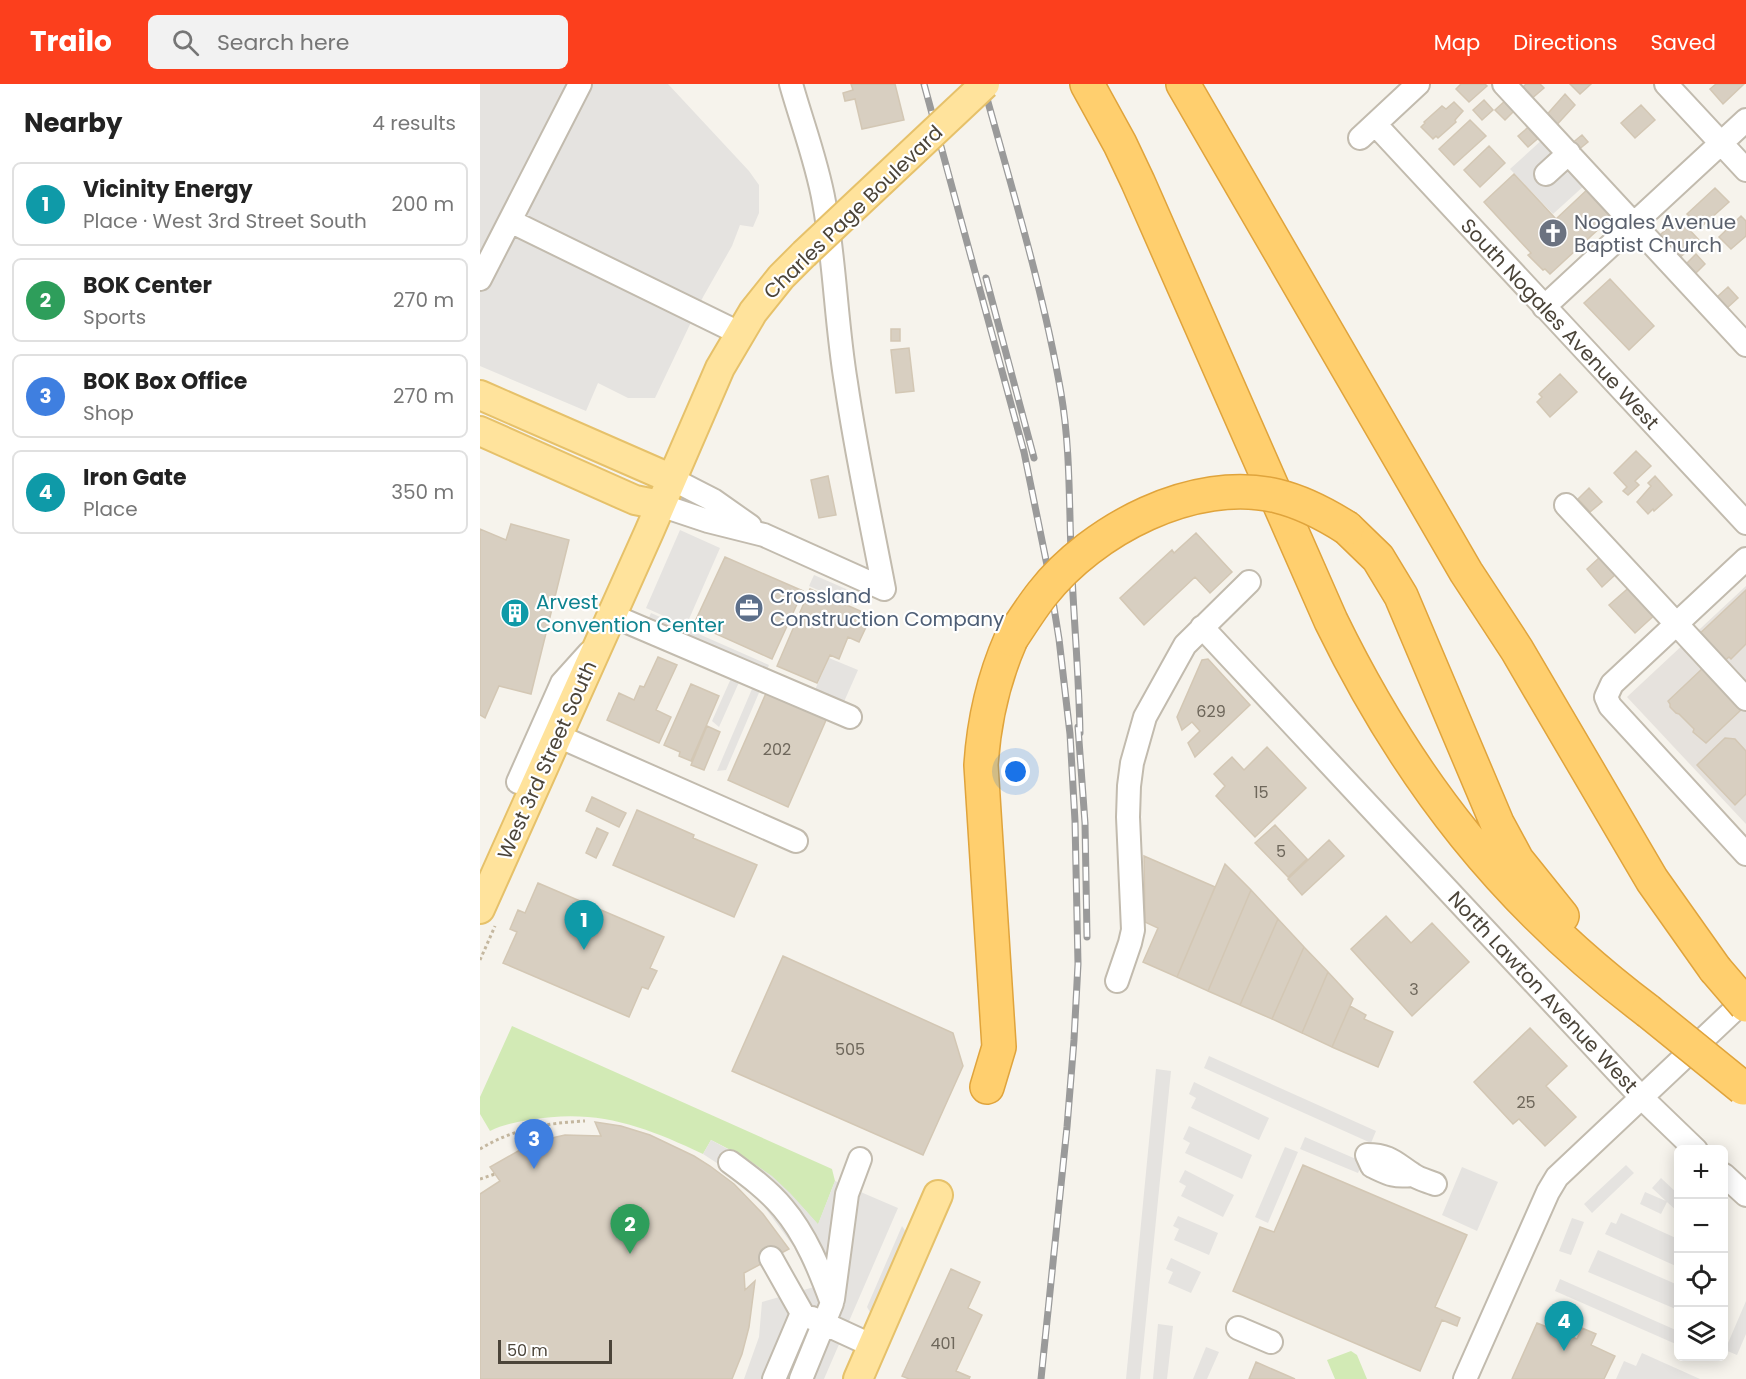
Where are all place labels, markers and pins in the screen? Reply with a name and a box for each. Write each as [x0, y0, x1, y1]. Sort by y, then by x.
place label: Nogales Avenue Baptist Church [1574, 208, 1736, 259]
church icon: Nogales Avenue Baptist Church [1537, 217, 1569, 249]
place label: Crossland Construction Company [770, 582, 1004, 633]
place label: Arvest Convention Center [536, 588, 724, 639]
office icon: Crossland Construction Company [733, 592, 765, 624]
building icon: Arvest Convention Center [499, 597, 531, 629]
pin: 1 [564, 900, 604, 950]
pin: 3 [514, 1120, 554, 1169]
pin: 2 [610, 1204, 650, 1254]
pin: 4 [1544, 1302, 1584, 1351]

